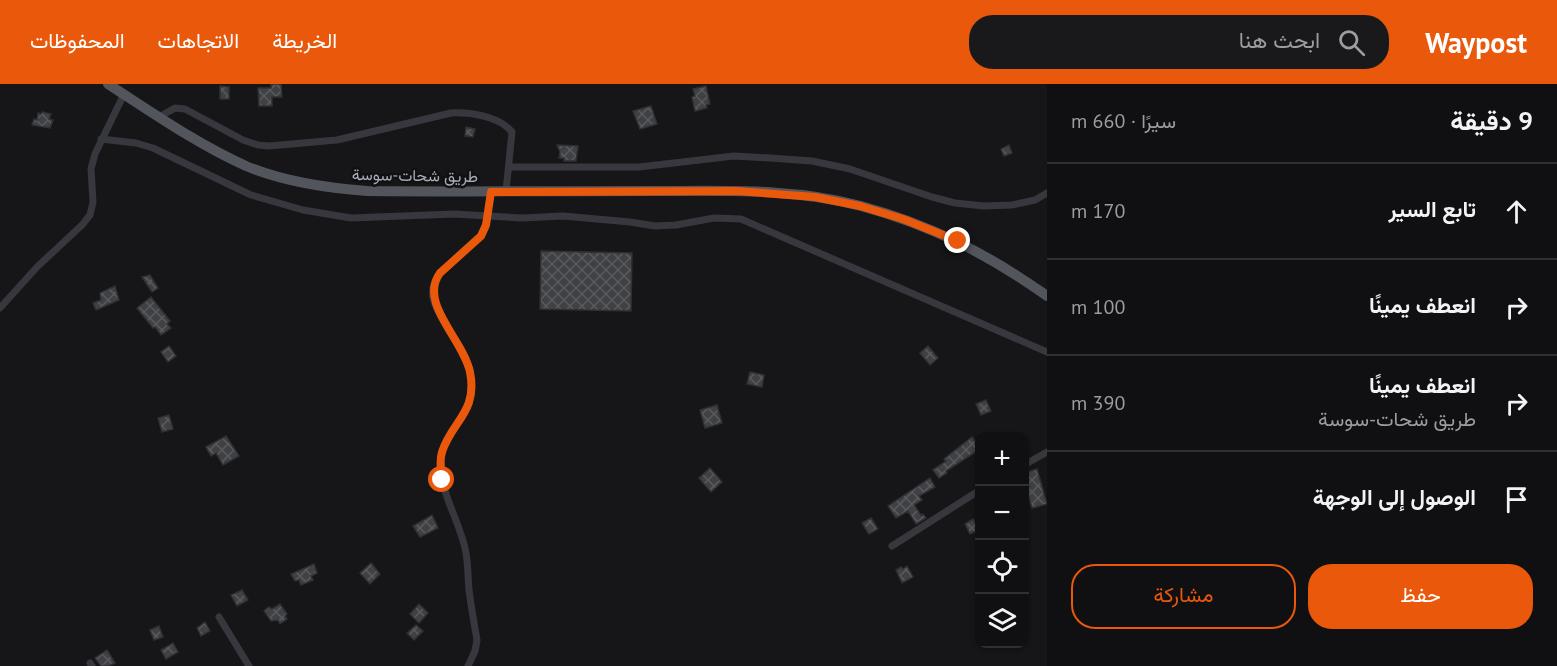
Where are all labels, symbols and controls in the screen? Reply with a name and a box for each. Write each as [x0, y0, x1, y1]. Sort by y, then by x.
search box [969, 15, 1389, 69]
text: Waypost [1425, 24, 1527, 61]
text: ابحث هنا [1239, 26, 1320, 54]
icon: search [1335, 26, 1368, 59]
text: المحفوظات [30, 27, 125, 54]
text: الاتجاهات [158, 27, 239, 54]
text: الخريطة [272, 27, 337, 54]
text: 9 دقيقة [1450, 104, 1533, 137]
text: سيرًا · 660 m [1071, 108, 1176, 134]
street label: طريق شحات-سوسة [352, 164, 478, 187]
text: تابع السير [1388, 195, 1476, 223]
icon: ahead [1500, 195, 1533, 228]
text: 170 m [1071, 198, 1125, 224]
route end [944, 227, 970, 253]
text: انعطف يمينًا [1369, 291, 1476, 319]
icon: right [1500, 291, 1533, 324]
text: 100 m [1071, 294, 1125, 320]
text: انعطف يمينًا [1369, 371, 1476, 399]
icon: right [1500, 387, 1533, 420]
text: 390 m [1071, 390, 1125, 416]
text: طريق شحات-سوسة [1318, 406, 1476, 432]
map controls [975, 432, 1029, 648]
button: + [975, 432, 1029, 486]
route start [428, 466, 454, 492]
text: الوصول إلى الوجهة [1313, 483, 1476, 511]
icon: arrive [1500, 483, 1533, 516]
button: − [975, 486, 1029, 540]
button: locate [975, 540, 1029, 594]
button: مشاركة [1071, 564, 1296, 629]
button: حفظ [1308, 564, 1533, 629]
button: layers [975, 594, 1029, 648]

